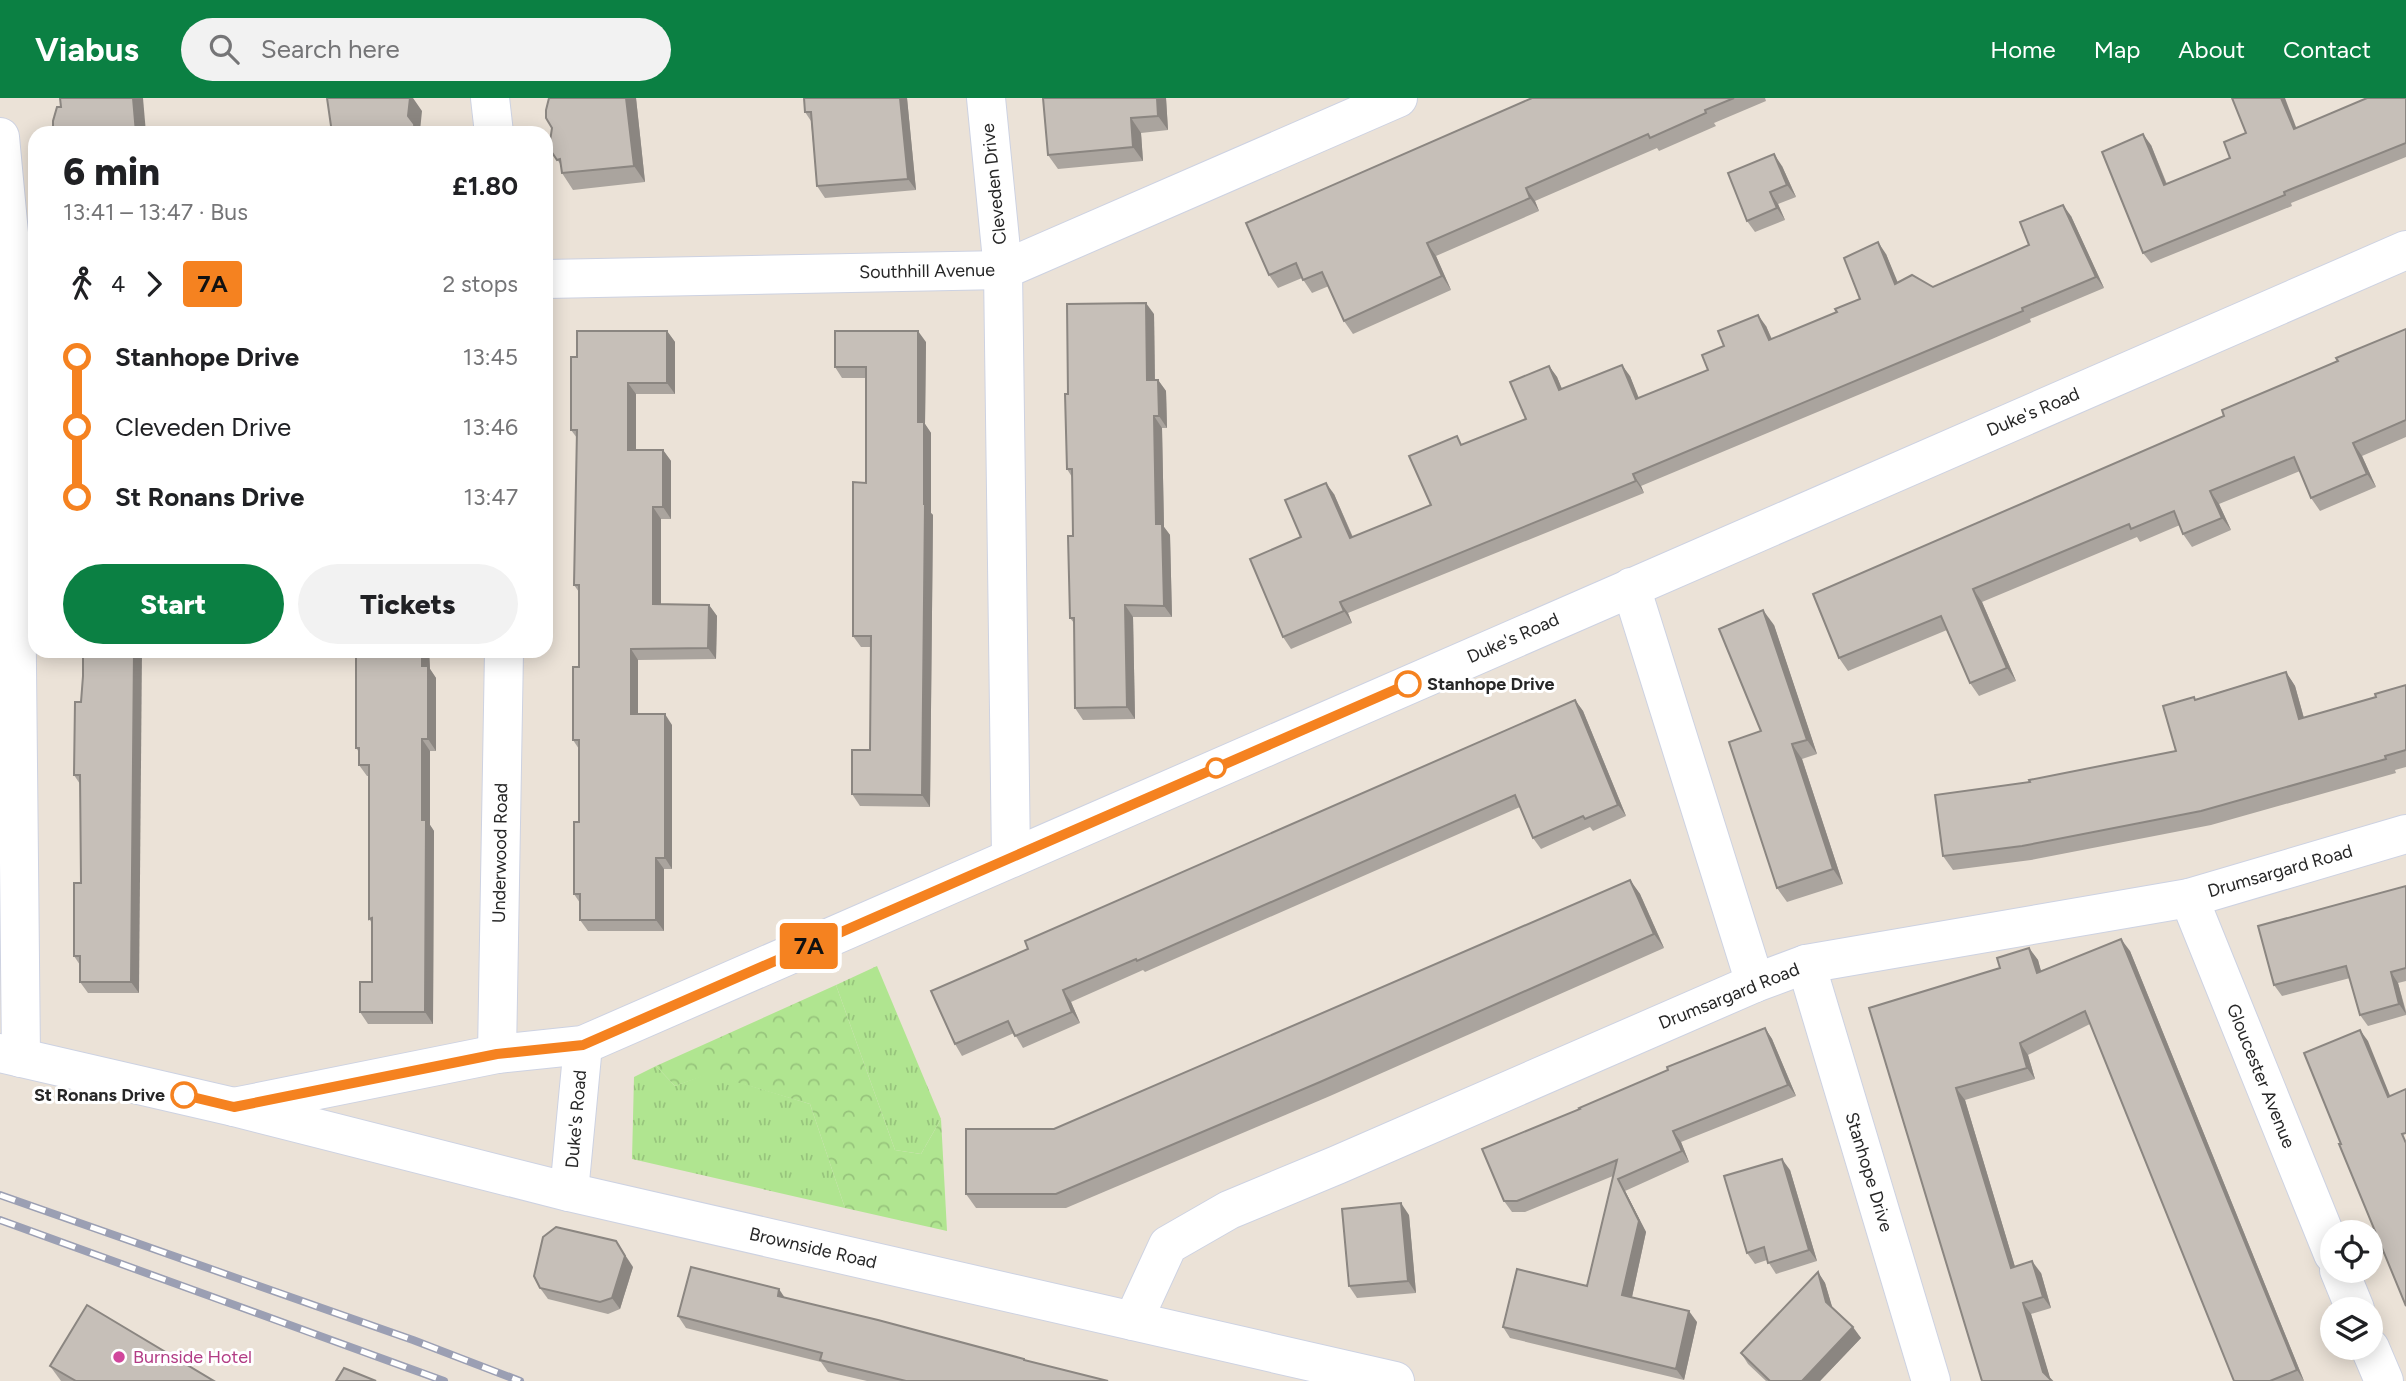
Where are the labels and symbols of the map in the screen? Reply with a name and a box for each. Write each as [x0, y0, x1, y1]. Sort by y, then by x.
street label: Cleveden Drive [977, 122, 1011, 246]
street label: Southhill Avenue [859, 259, 995, 283]
street label: Duke's Road [1983, 383, 2083, 441]
street label: Duke's Road [1463, 608, 1563, 668]
marker: Stanhope Drive [1395, 671, 1421, 697]
place label: Stanhope Drive [1427, 673, 1554, 695]
unlabelled marker [1206, 758, 1226, 778]
street label: Underwood Road [488, 783, 512, 923]
street label: Drumsargard Road [2205, 840, 2355, 902]
line badge: 7A [778, 923, 840, 969]
street label: Drumsargard Road [1655, 958, 1803, 1034]
street label: Gloucester Avenue [2222, 1000, 2300, 1152]
street label: Duke's Road [561, 1069, 591, 1169]
marker: St Ronans Drive [171, 1082, 197, 1108]
place label: St Ronans Drive [34, 1084, 165, 1106]
street label: Stanhope Drive [1840, 1109, 1898, 1235]
street label: Brownside Road [747, 1223, 879, 1273]
place label: Burnside Hotel [133, 1346, 252, 1368]
marker: Burnside Hotel [111, 1349, 127, 1365]

